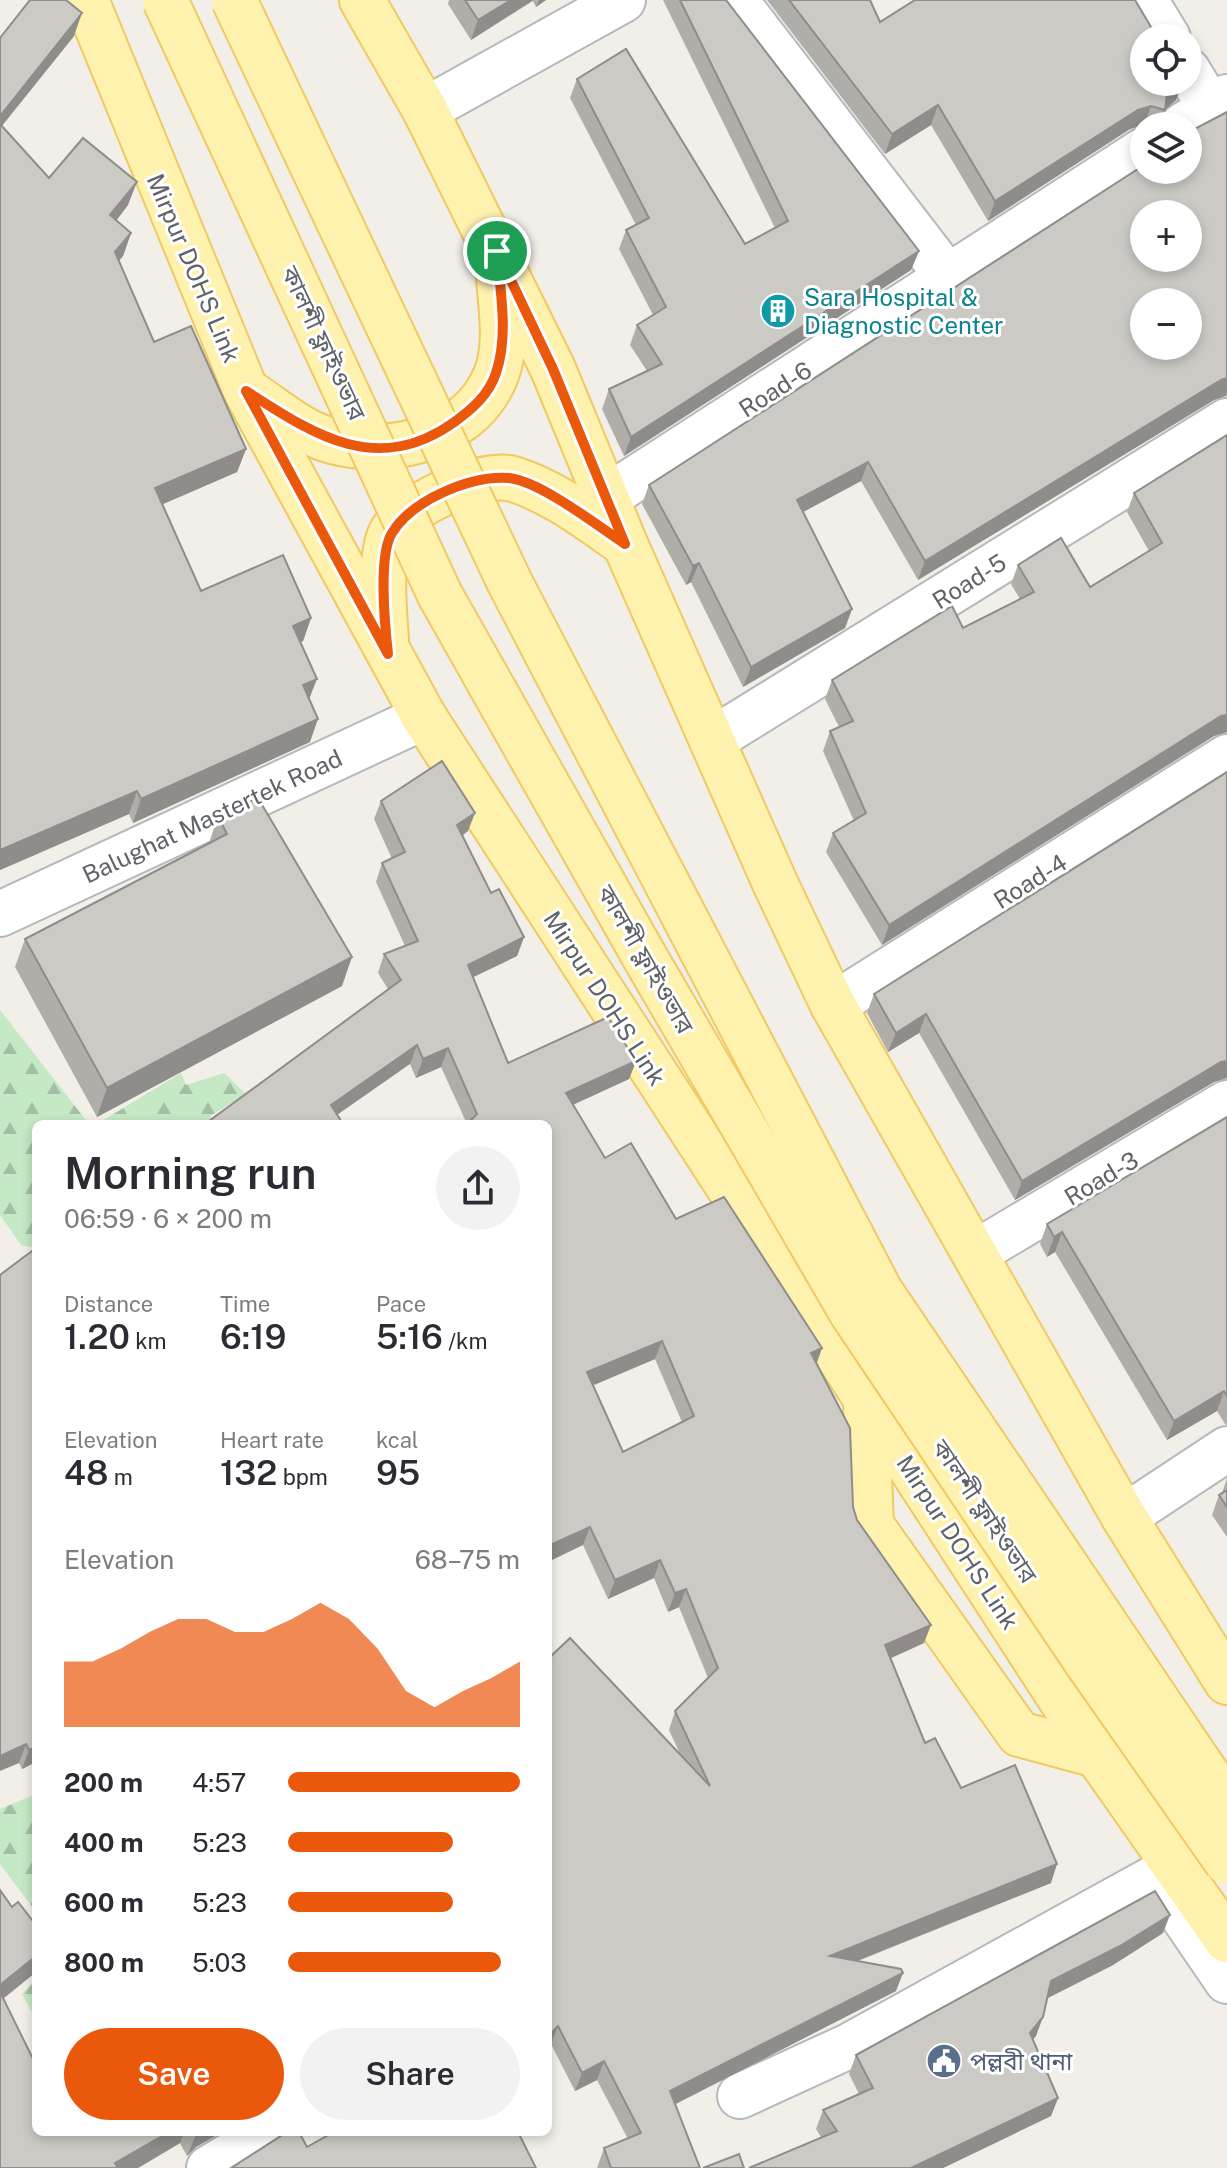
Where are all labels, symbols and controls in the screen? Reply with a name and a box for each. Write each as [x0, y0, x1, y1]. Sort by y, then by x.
map controls [1130, 24, 1202, 360]
button: locate [1130, 24, 1202, 96]
button: layers [1130, 112, 1202, 184]
street label: Mirpur DOHS Link [142, 169, 246, 367]
button: + [1130, 200, 1202, 272]
pin [463, 217, 531, 285]
icon: arrive [475, 229, 519, 273]
street label: কালশী ফ্লাইওভার [275, 261, 372, 425]
place label: Sara Hospital & Diagnostic Center [804, 283, 1003, 339]
button: − [1130, 288, 1202, 360]
building icon: Sara Hospital & Diagnostic Center [759, 292, 797, 330]
street label: Road-6 [733, 355, 817, 423]
street label: Road-5 [927, 548, 1011, 614]
street label: Balughat Mastertek Road [78, 743, 346, 889]
street label: Road-4 [988, 848, 1072, 914]
street label: কালশী ফ্লাইওভার [591, 879, 700, 1039]
street label: Mirpur DOHS Link [538, 906, 672, 1090]
street label: Road-3 [1059, 1145, 1143, 1211]
button: share [436, 1146, 520, 1230]
text: Morning run [64, 1147, 317, 1199]
text: 06:59 · 6 × 200 m [64, 1203, 272, 1234]
text: Distance [64, 1291, 153, 1317]
text: Time [220, 1291, 270, 1317]
text: Pace [376, 1291, 426, 1317]
text: 1.20 [64, 1317, 130, 1357]
text: 6:19 [220, 1317, 286, 1357]
text: 5:16 [376, 1317, 443, 1357]
text: km [130, 1328, 167, 1354]
text: /km [443, 1328, 487, 1354]
text: Elevation [64, 1427, 157, 1453]
text: Heart rate [220, 1427, 324, 1453]
text: kcal [376, 1427, 418, 1453]
street label: কালশী ফ্লাইওভার [926, 1433, 1044, 1589]
street label: Mirpur DOHS Link [891, 1450, 1025, 1634]
text: 48 [64, 1453, 108, 1493]
text: 132 [220, 1453, 277, 1493]
text: 95 [376, 1453, 420, 1493]
text: m [108, 1464, 133, 1490]
text: bpm [277, 1464, 328, 1490]
text: Elevation [64, 1544, 174, 1575]
text: 68–75 m [415, 1544, 520, 1575]
text: 200 m [64, 1767, 143, 1798]
text: 4:57 [192, 1767, 246, 1798]
text: 400 m [64, 1827, 144, 1858]
text: 5:23 [192, 1827, 247, 1858]
text: 600 m [64, 1887, 144, 1918]
text: 5:23 [192, 1887, 247, 1918]
text: 800 m [64, 1947, 144, 1978]
text: 5:03 [192, 1947, 247, 1978]
button: Save [64, 2028, 284, 2120]
button: Share [300, 2028, 520, 2120]
public building icon: পল্লবী থানা [925, 2042, 963, 2080]
place label: পল্লবী থানা [970, 2047, 1073, 2075]

